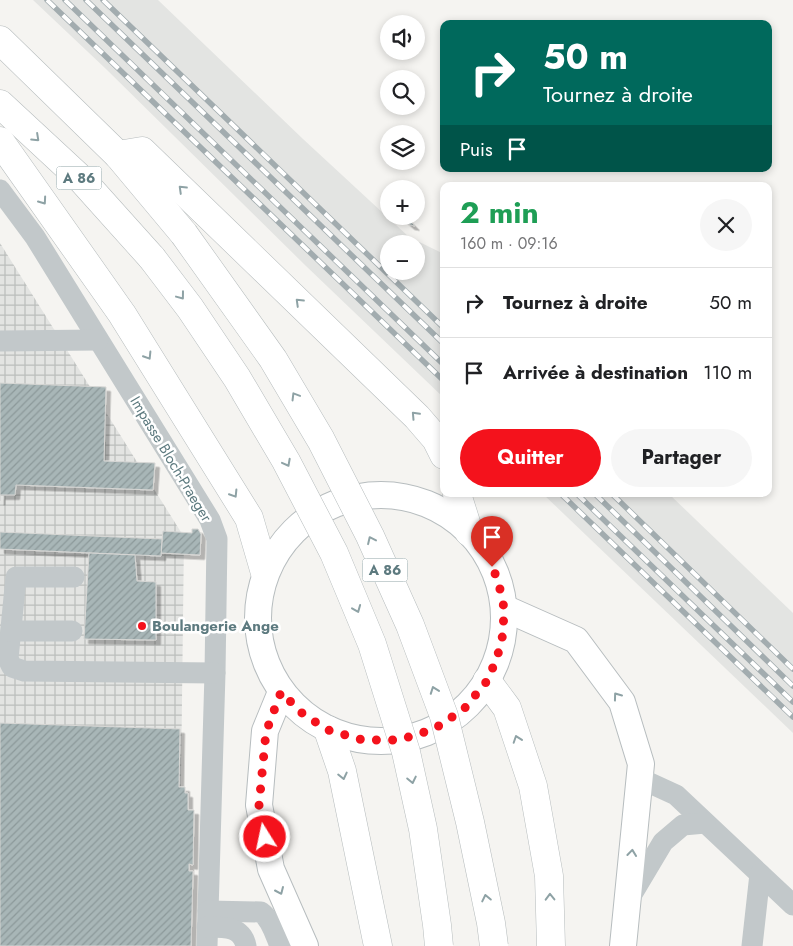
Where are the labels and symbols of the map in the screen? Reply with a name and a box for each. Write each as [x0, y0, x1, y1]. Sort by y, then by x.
one-way arrow [30, 132, 39, 141]
road number: A 86 [56, 167, 102, 190]
one-way arrow [179, 186, 188, 195]
one-way arrow [37, 196, 46, 205]
one-way arrow [176, 290, 184, 299]
one-way arrow [296, 299, 305, 308]
one-way arrow [142, 350, 151, 359]
street label: Impasse Bloch-Praeger [125, 392, 218, 527]
one-way arrow [292, 393, 302, 402]
one-way arrow [412, 412, 421, 421]
one-way arrow [281, 458, 291, 467]
one-way arrow [228, 488, 237, 497]
pin [471, 516, 513, 567]
one-way arrow [367, 536, 378, 545]
road number: A 86 [362, 558, 408, 582]
one-way arrow [351, 604, 362, 613]
place label: Boulangerie Ange [152, 615, 279, 637]
marker: Boulangerie Ange [136, 620, 148, 632]
one-way arrow [430, 686, 440, 694]
one-way arrow [614, 692, 623, 701]
one-way arrow [513, 735, 523, 744]
one-way arrow [337, 772, 348, 781]
one-way arrow [406, 776, 417, 785]
position arrow [238, 810, 290, 862]
one-way arrow [626, 849, 637, 857]
one-way arrow [274, 886, 285, 895]
one-way arrow [545, 893, 555, 901]
one-way arrow [481, 894, 492, 902]

